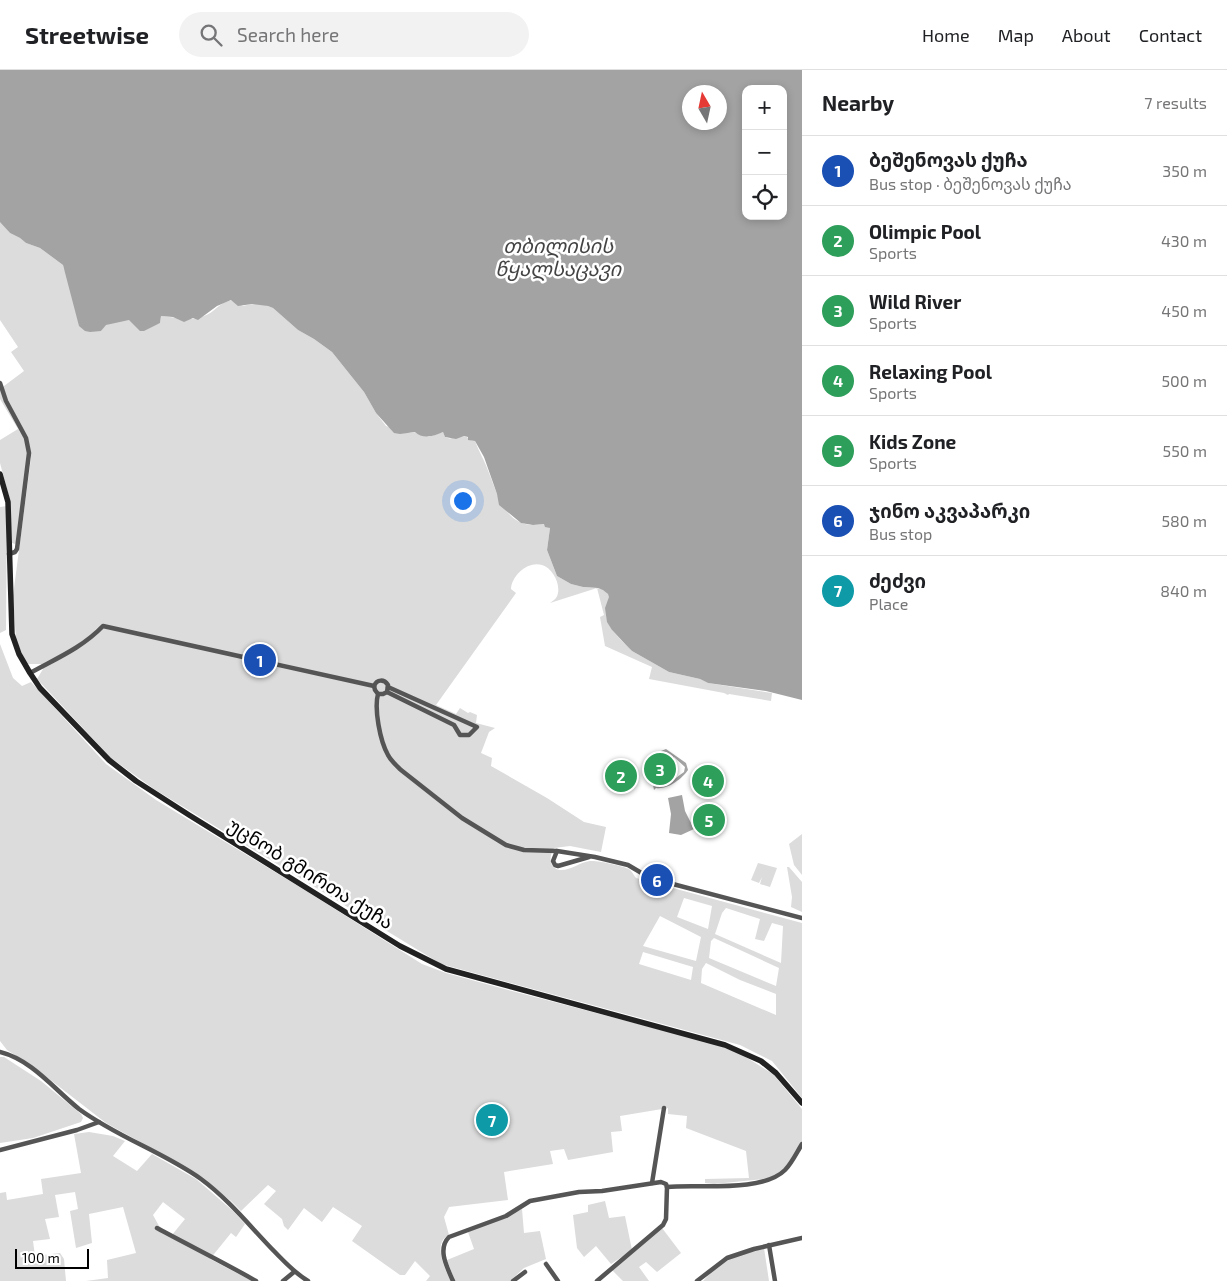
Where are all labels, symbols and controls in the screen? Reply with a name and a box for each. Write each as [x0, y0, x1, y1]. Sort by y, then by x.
search box [179, 12, 529, 57]
text: Streetwise [25, 20, 149, 49]
icon: search [197, 21, 225, 49]
text: Search here [237, 23, 339, 46]
text: Home [922, 24, 970, 46]
text: Map [998, 24, 1034, 46]
text: About [1062, 24, 1111, 46]
text: Contact [1139, 24, 1202, 46]
north arrow [682, 85, 727, 130]
map controls [742, 85, 787, 220]
button: + [742, 85, 787, 130]
text: Nearby [822, 90, 894, 115]
text: 7 results [1144, 93, 1207, 112]
button: − [742, 130, 787, 175]
text: ბეშენოვას ქუჩა [869, 148, 1028, 171]
text: 1 [835, 161, 841, 180]
text: 350 m [1162, 161, 1207, 180]
text: Bus stop · ბეშენოვას ქუჩა [869, 174, 1072, 193]
button: locate [742, 175, 787, 220]
text: Olimpic Pool [869, 220, 981, 243]
text: 2 [833, 231, 843, 250]
text: 430 m [1161, 231, 1207, 250]
water label: თბილისის წყალსაცავი [495, 233, 623, 281]
text: Sports [869, 243, 917, 262]
text: Wild River [869, 290, 961, 313]
text: 3 [833, 301, 843, 320]
text: 450 m [1161, 301, 1207, 320]
text: Sports [869, 313, 917, 332]
text: Relaxing Pool [869, 360, 992, 383]
text: 4 [833, 371, 843, 390]
text: 500 m [1162, 371, 1207, 390]
text: Sports [869, 383, 917, 402]
text: Kids Zone [869, 430, 956, 453]
text: 5 [834, 441, 842, 460]
text: 550 m [1163, 441, 1207, 460]
text: Sports [869, 453, 917, 472]
your location [450, 488, 476, 514]
text: ჯინო აკვაპარკი [869, 499, 1030, 522]
text: 6 [833, 511, 843, 530]
text: 580 m [1161, 511, 1207, 530]
text: Bus stop [869, 524, 932, 543]
text: ძეძვი [869, 569, 926, 592]
text: 7 [834, 581, 842, 600]
text: 840 m [1160, 581, 1207, 600]
text: Place [869, 594, 908, 613]
pin: 1 [244, 641, 276, 679]
pin: 3 [644, 750, 676, 788]
pin: 2 [605, 757, 637, 795]
pin: 4 [692, 762, 724, 800]
pin: 5 [693, 801, 725, 839]
street label: უცნობ გმირთა ქუჩა [223, 813, 398, 934]
pin: 6 [641, 861, 673, 899]
pin: 7 [476, 1101, 508, 1139]
scale bar [15, 1246, 89, 1269]
text: 100 m [22, 1249, 60, 1266]

